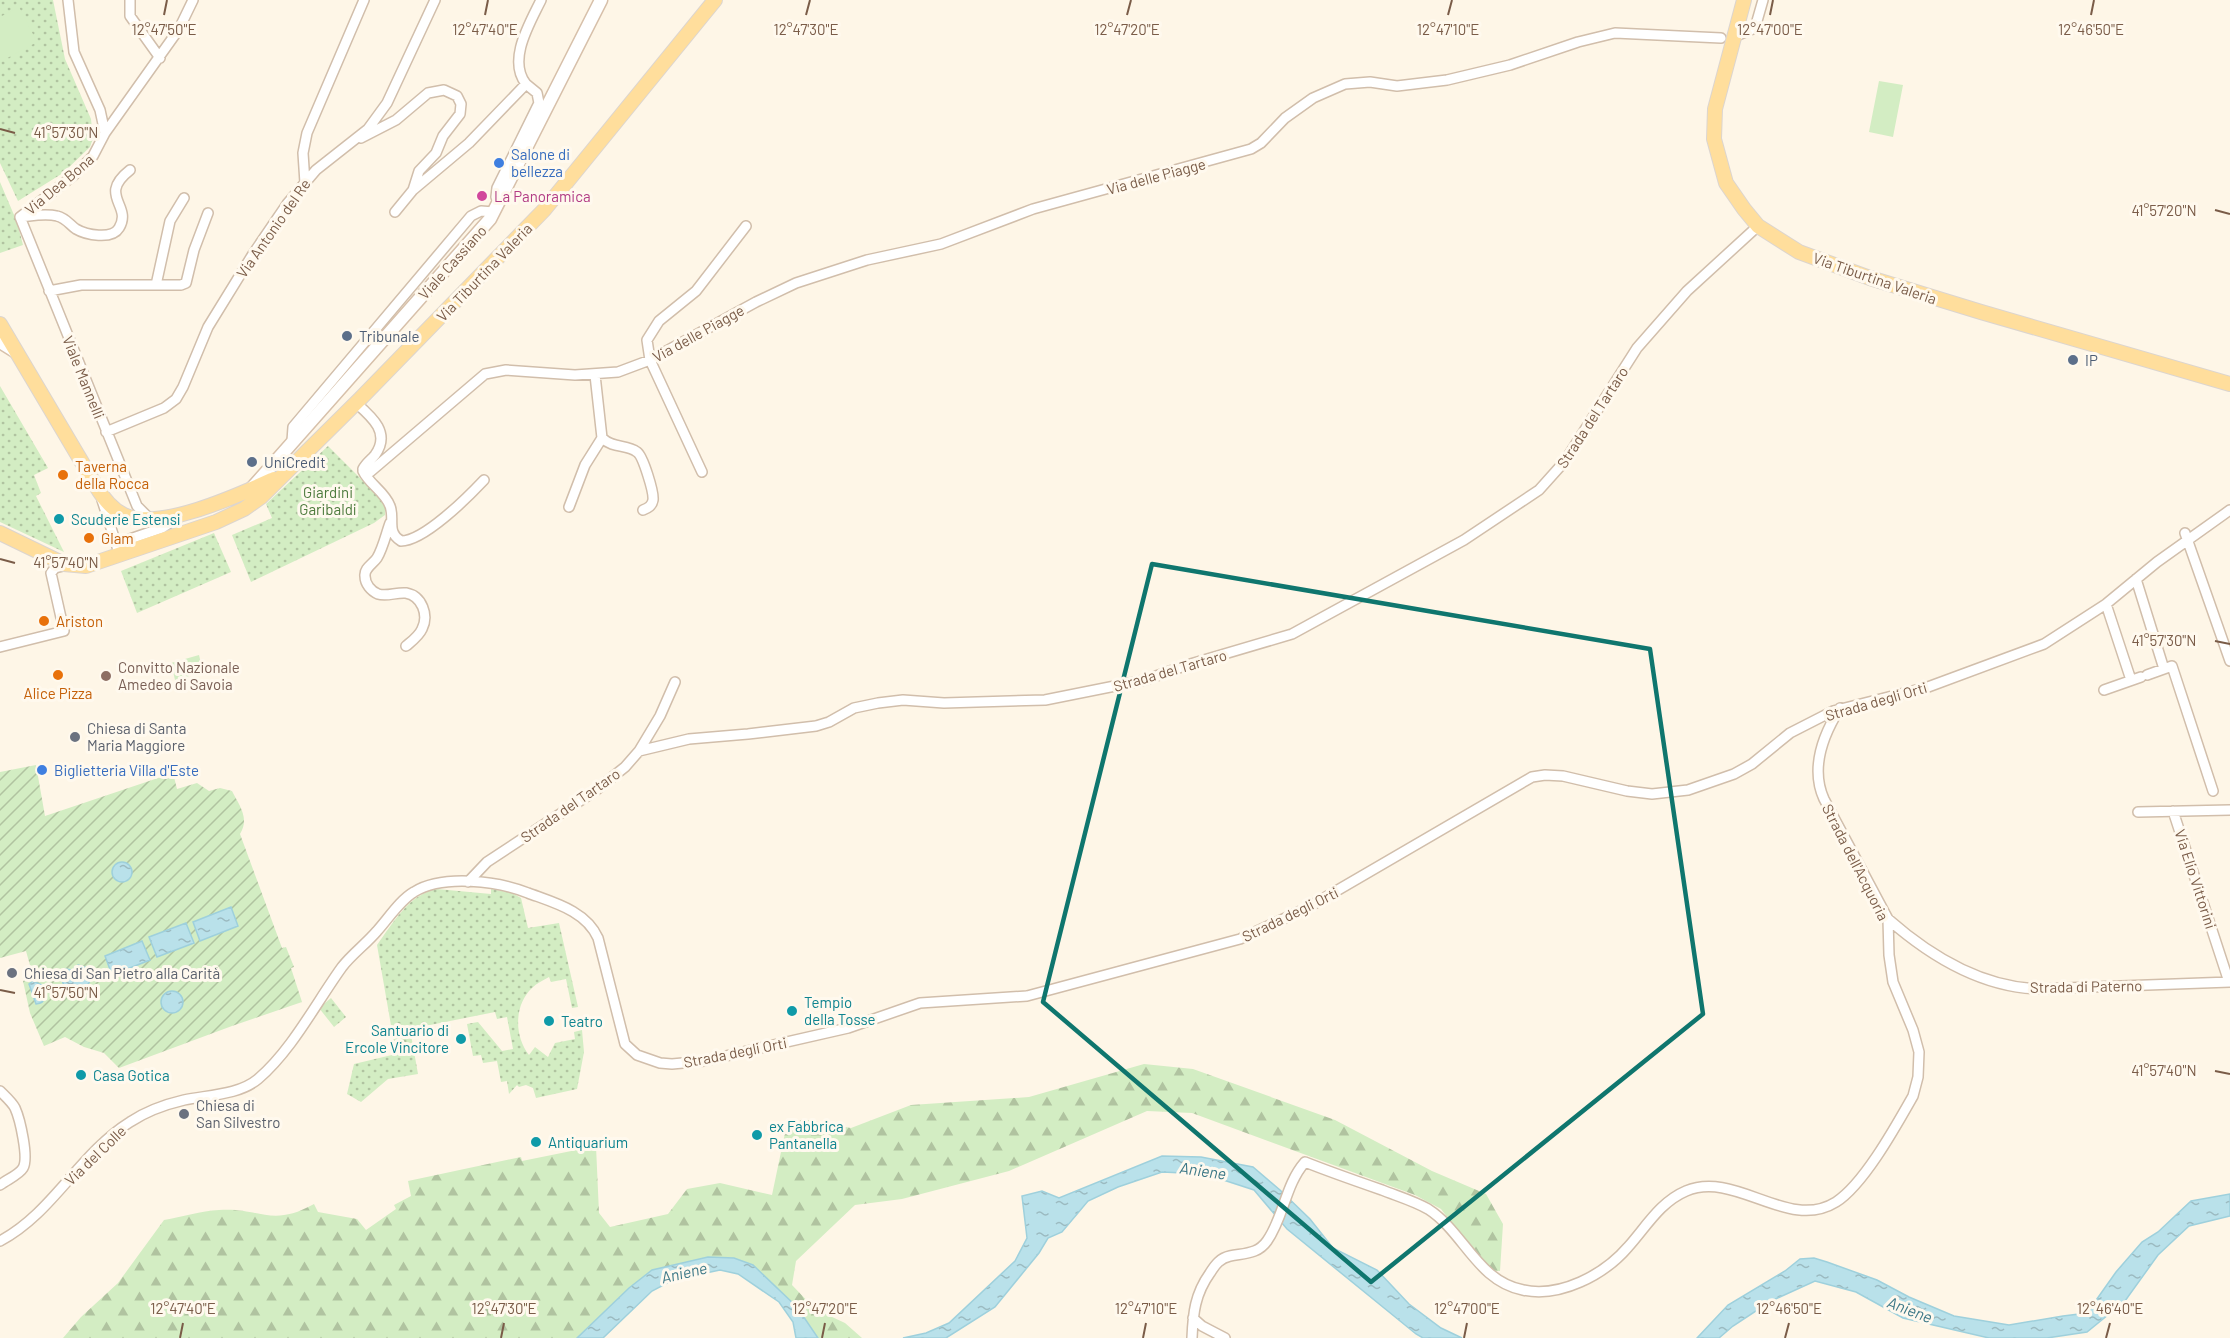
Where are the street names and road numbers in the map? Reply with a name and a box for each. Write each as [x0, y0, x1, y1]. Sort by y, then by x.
street label: Via Dea Bona [21, 150, 97, 218]
street label: Via delle Piagge [1104, 154, 1208, 198]
street label: Via Antonio del Re [232, 175, 314, 281]
street label: Via Tiburtina Valeria [433, 219, 535, 325]
street label: Viale Cassiano [414, 221, 490, 303]
street label: Via Tiburtina Valeria [1811, 248, 1939, 308]
street label: Via delle Piagge [649, 300, 747, 366]
street label: Viale Mannelli [59, 333, 109, 421]
street label: Strada del Tartaro [1553, 363, 1631, 471]
street label: Strada del Tartaro [1111, 645, 1229, 695]
street label: Strada degli Orti [1823, 678, 1929, 724]
street label: Strada del Tartaro [517, 764, 623, 846]
street label: Strada dell'Acquoria [1819, 801, 1893, 923]
street label: Via Elio Vittorini [2171, 827, 2221, 931]
street label: Strada degli Orti [1239, 883, 1341, 945]
street label: Strada di Paterno [2030, 976, 2142, 996]
street label: Strada degli Orti [682, 1033, 788, 1071]
street label: Via del Colle [61, 1121, 129, 1189]

